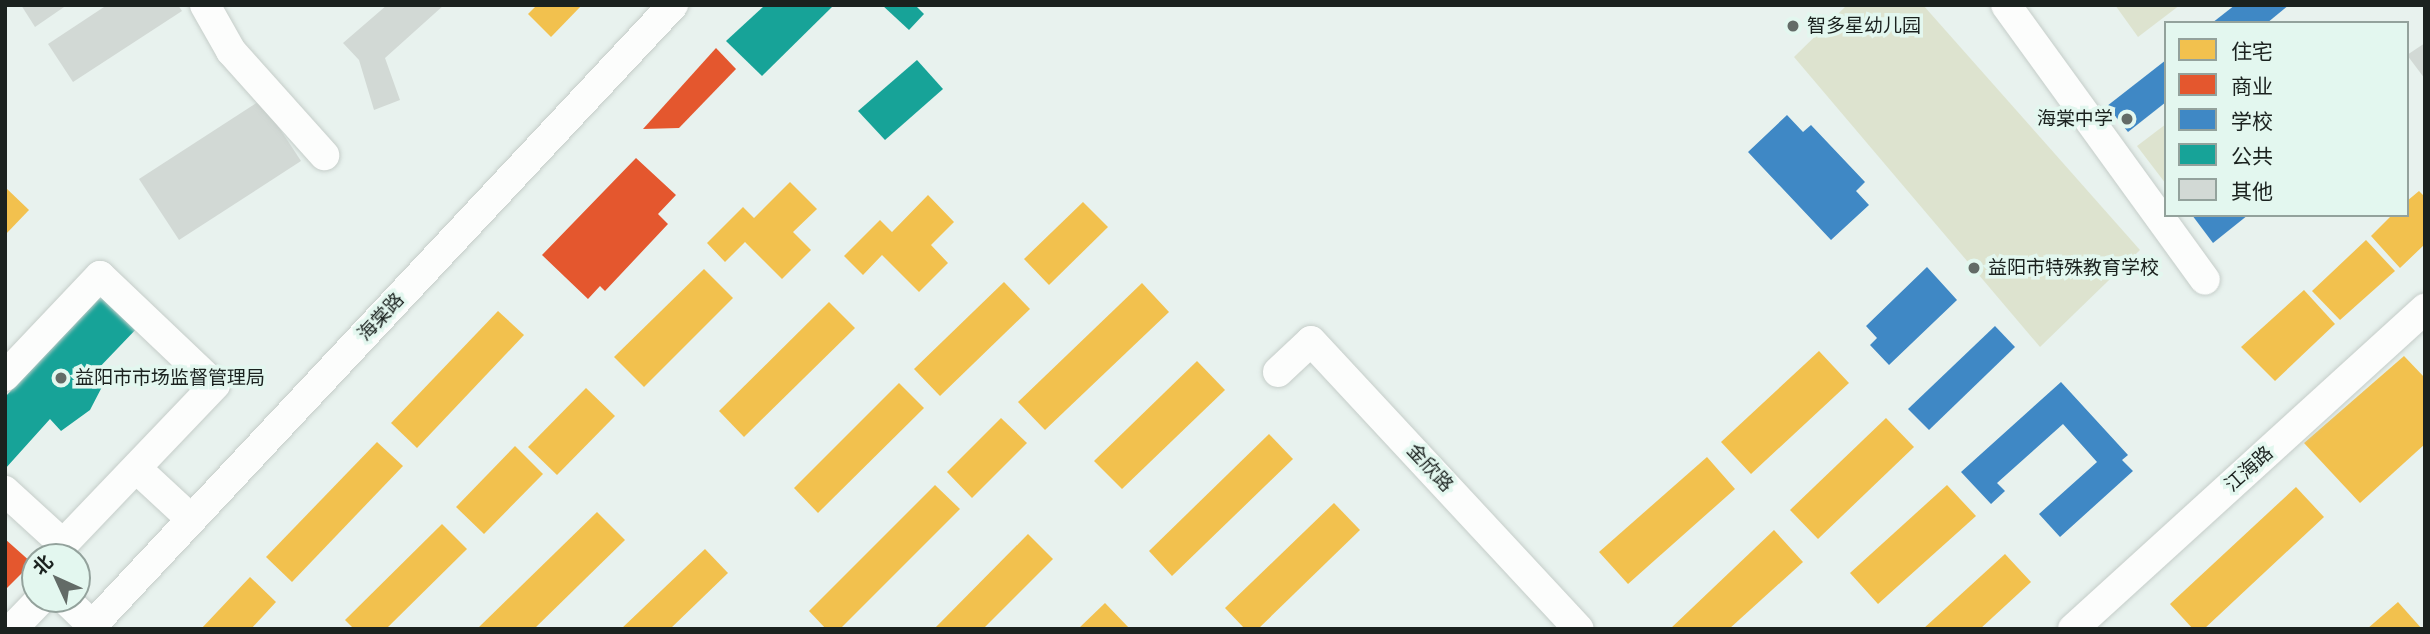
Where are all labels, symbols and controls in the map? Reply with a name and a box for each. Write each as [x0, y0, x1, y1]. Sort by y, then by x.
place label: 智多星幼儿园 [1807, 15, 1921, 37]
marker: 智多星幼儿园 [1785, 18, 1801, 34]
legend [2164, 21, 2409, 217]
text: 住宅 [2231, 37, 2273, 65]
text: 商业 [2231, 72, 2273, 100]
text: 学校 [2231, 107, 2273, 135]
place label: 海棠中学 [2037, 108, 2113, 130]
marker: 海棠中学 [2119, 111, 2135, 127]
text: 公共 [2231, 142, 2273, 170]
text: 其他 [2231, 177, 2273, 205]
place label: 益阳市特殊教育学校 [1988, 257, 2159, 279]
marker: 益阳市特殊教育学校 [1966, 260, 1982, 276]
street label: 海棠路 [353, 288, 409, 346]
place label: 益阳市市场监督管理局 [75, 367, 265, 389]
marker: 益阳市市场监督管理局 [53, 370, 69, 386]
street label: 金欣路 [1402, 439, 1458, 497]
street label: 江海路 [2220, 441, 2278, 497]
north arrow [21, 543, 91, 613]
text: 北 [27, 549, 58, 580]

